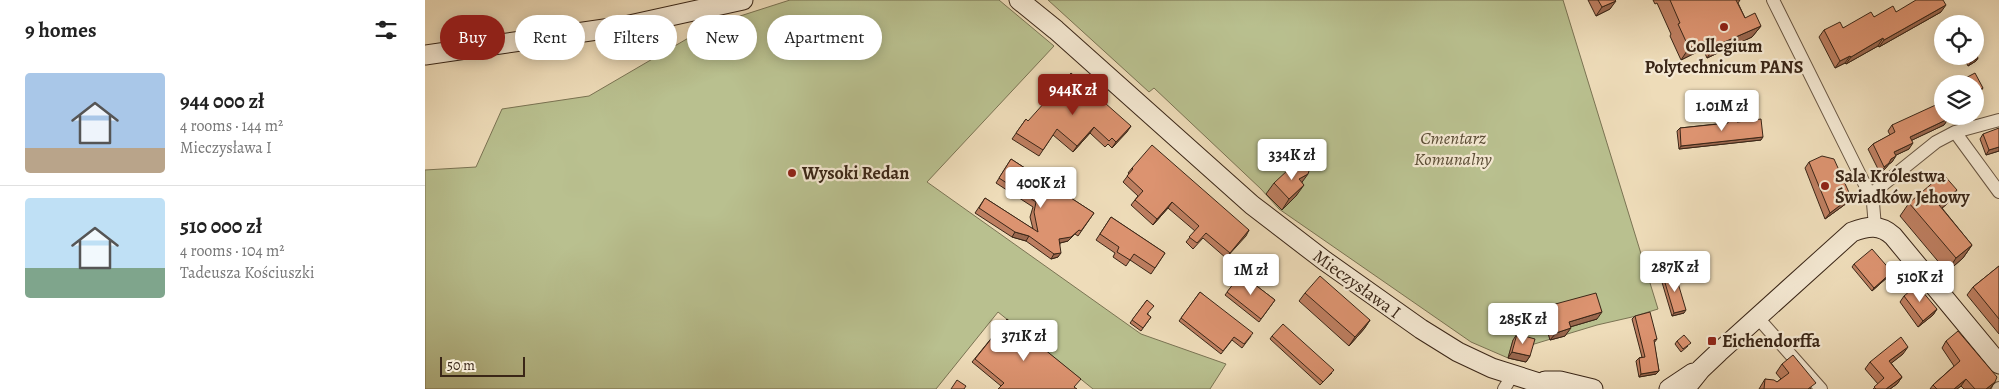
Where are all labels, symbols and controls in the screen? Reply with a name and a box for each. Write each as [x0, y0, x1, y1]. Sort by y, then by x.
chip: Buy [440, 15, 505, 60]
chip: Rent [515, 15, 585, 60]
chip: Filters [595, 15, 677, 60]
chip: New [687, 15, 757, 60]
chip: Apartment [767, 15, 882, 60]
map controls [1934, 15, 1984, 125]
button: locate [1934, 15, 1984, 65]
text: 9 homes [25, 16, 96, 44]
icon: filters [372, 16, 400, 44]
marker: Collegium Polytechnicum PANS [1718, 21, 1730, 33]
place label: Collegium Polytechnicum PANS [1645, 34, 1803, 79]
pin: 944K zł [1027, 74, 1119, 116]
button: layers [1934, 75, 1984, 125]
text: 944K zł [1049, 79, 1097, 101]
text: 944 000 zł [180, 87, 264, 115]
pin: 1.01M zł [1670, 90, 1774, 132]
icon: home [65, 93, 125, 153]
text: 1.01M zł [1696, 95, 1748, 117]
text: 4 rooms · 144 m² [180, 115, 283, 137]
park label: Cmentarz Komunalny [1414, 126, 1492, 171]
text: Mieczysława I [180, 137, 272, 159]
pin: 334K zł [1246, 138, 1338, 181]
text: 334K zł [1269, 144, 1315, 166]
place label: Wysoki Redan [801, 161, 909, 185]
place label: Sala Królestwa Świadków Jehowy [1835, 164, 1970, 209]
pin: 400K zł [995, 166, 1087, 209]
marker: Wysoki Redan [786, 167, 798, 179]
text: 400K zł [1016, 172, 1066, 194]
marker: Sala Królestwa Świadków Jehowy [1819, 180, 1831, 192]
text: 510 000 zł [180, 212, 262, 240]
icon: home [65, 218, 125, 278]
text: 4 rooms · 104 m² [180, 240, 285, 262]
street label: Mieczysława I [1308, 244, 1406, 324]
pin: 287K zł [1629, 250, 1721, 293]
pin: 1M zł [1216, 254, 1286, 296]
text: 287K zł [1651, 256, 1699, 278]
text: 1M zł [1234, 259, 1268, 281]
pin: 510K zł [1874, 260, 1966, 303]
text: Tadeusza Kościuszki [180, 262, 314, 284]
text: 510K zł [1897, 266, 1943, 288]
pin: 285K zł [1477, 302, 1569, 345]
text: 285K zł [1499, 308, 1547, 330]
pin: 371K zł [978, 320, 1070, 362]
text: 371K zł [1002, 325, 1046, 347]
place label: Eichendorffa [1722, 329, 1821, 353]
marker: Eichendorffa [1706, 335, 1718, 347]
scale bar [440, 354, 525, 377]
text: 50 m [447, 356, 475, 375]

